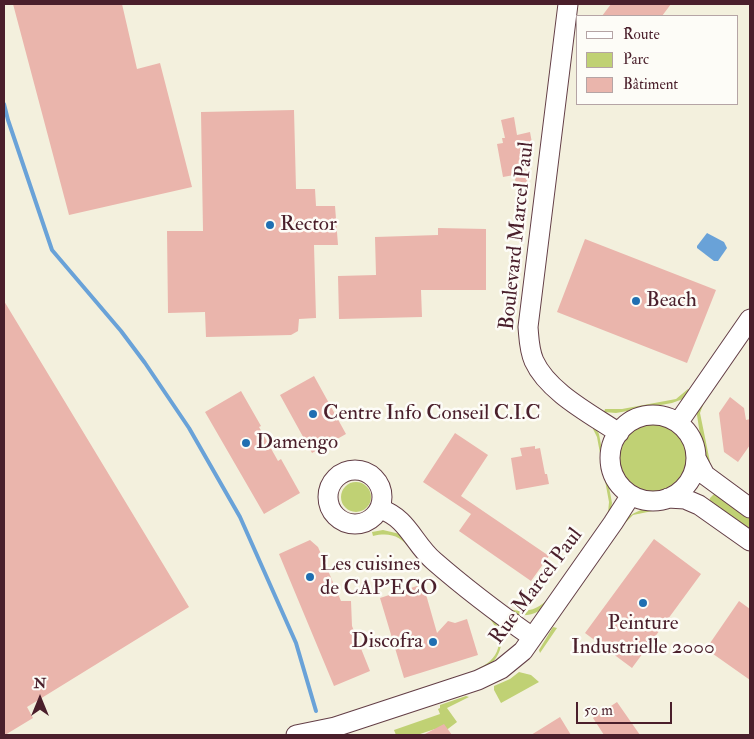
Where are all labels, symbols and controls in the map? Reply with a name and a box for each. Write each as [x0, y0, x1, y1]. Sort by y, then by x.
legend [576, 15, 739, 105]
text: Route [623, 25, 660, 44]
text: Parc [623, 50, 649, 69]
text: Bâtiment [623, 75, 678, 94]
street label: Boulevard Marcel Paul [496, 141, 540, 331]
place label: Rector [280, 212, 337, 238]
marker: Rector [264, 219, 276, 231]
place label: Beach [646, 288, 697, 314]
marker: Beach [630, 295, 642, 307]
place label: Centre Info Conseil C.I.C [323, 401, 541, 427]
marker: Centre Info Conseil C.I.C [307, 408, 319, 420]
place label: Damengo [256, 430, 338, 456]
marker: Damengo [240, 437, 252, 449]
street label: Rue Marcel Paul [485, 524, 589, 650]
place label: Les cuisines de CAP'ECO [320, 552, 437, 602]
marker: Les cuisines de CAP'ECO [304, 571, 316, 583]
marker: Peinture Industrielle 2000 [637, 597, 649, 609]
place label: Peinture Industrielle 2000 [571, 611, 715, 661]
place label: Discofra [351, 629, 423, 655]
marker: Discofra [427, 636, 439, 648]
north arrow [15, 674, 65, 724]
text: N [34, 675, 46, 692]
scale bar [579, 692, 675, 724]
text: 50 m [584, 701, 613, 720]

